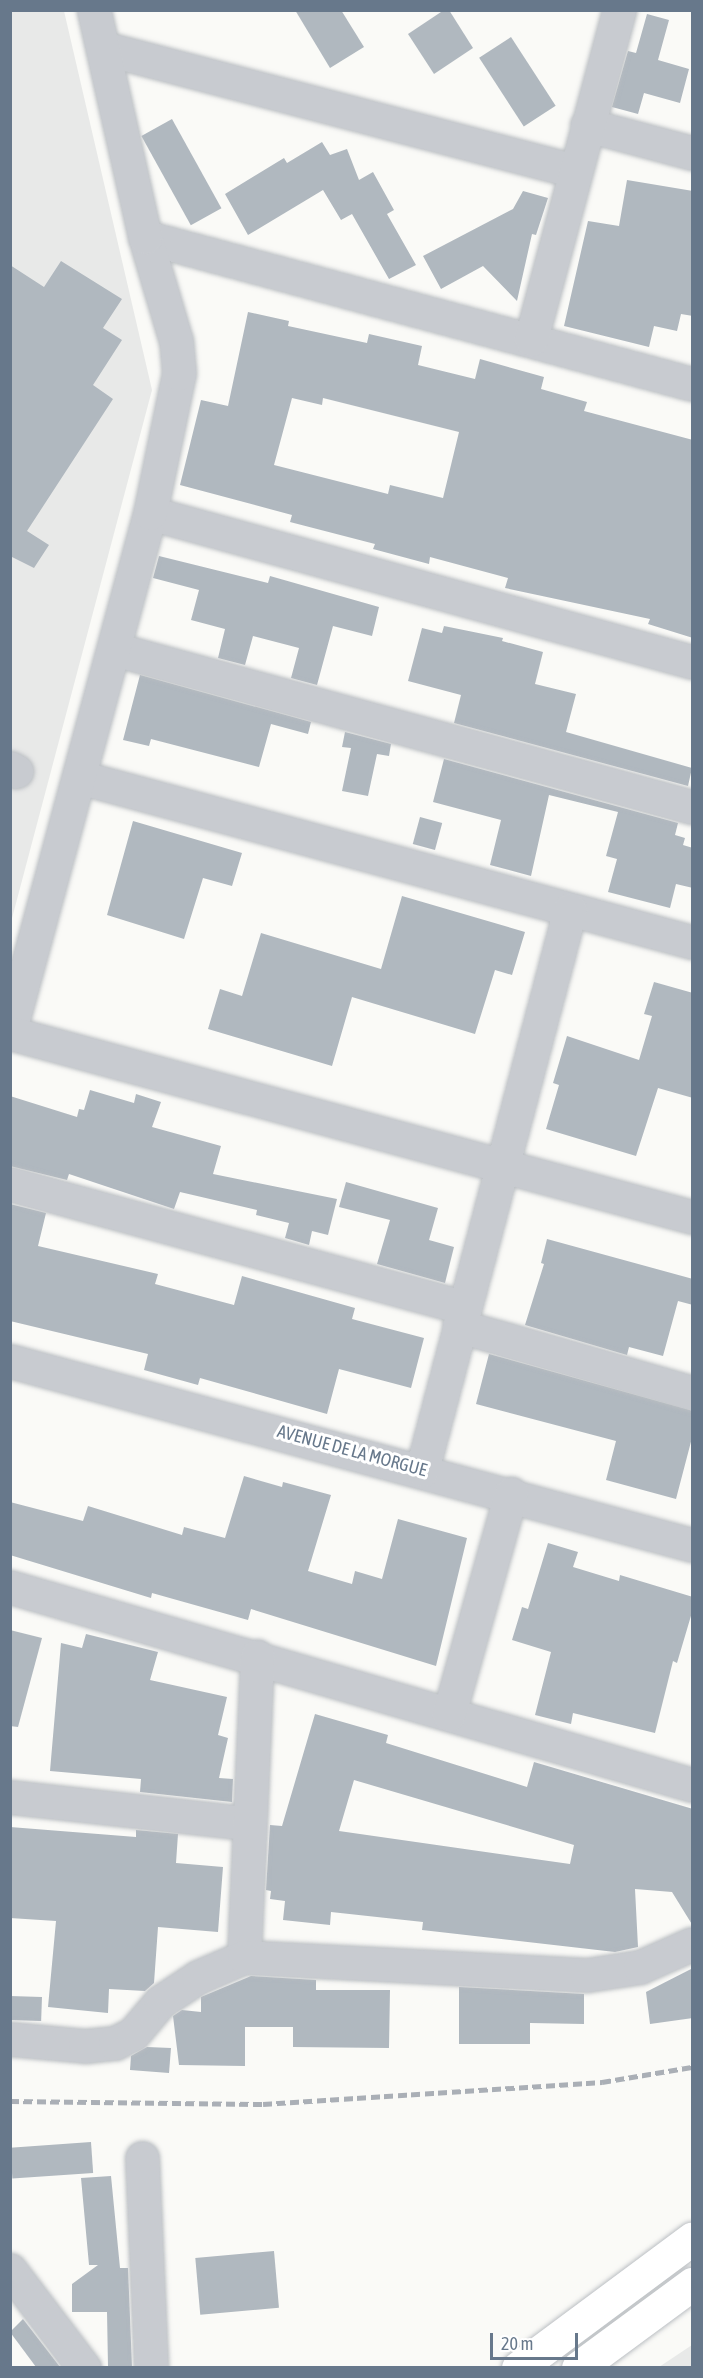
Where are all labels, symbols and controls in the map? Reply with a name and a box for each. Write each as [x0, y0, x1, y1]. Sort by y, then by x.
street label: AVENUE DE LA MORGUE [275, 1421, 429, 1481]
scale bar [493, 2321, 582, 2359]
text: 20 m [501, 2333, 533, 2354]

